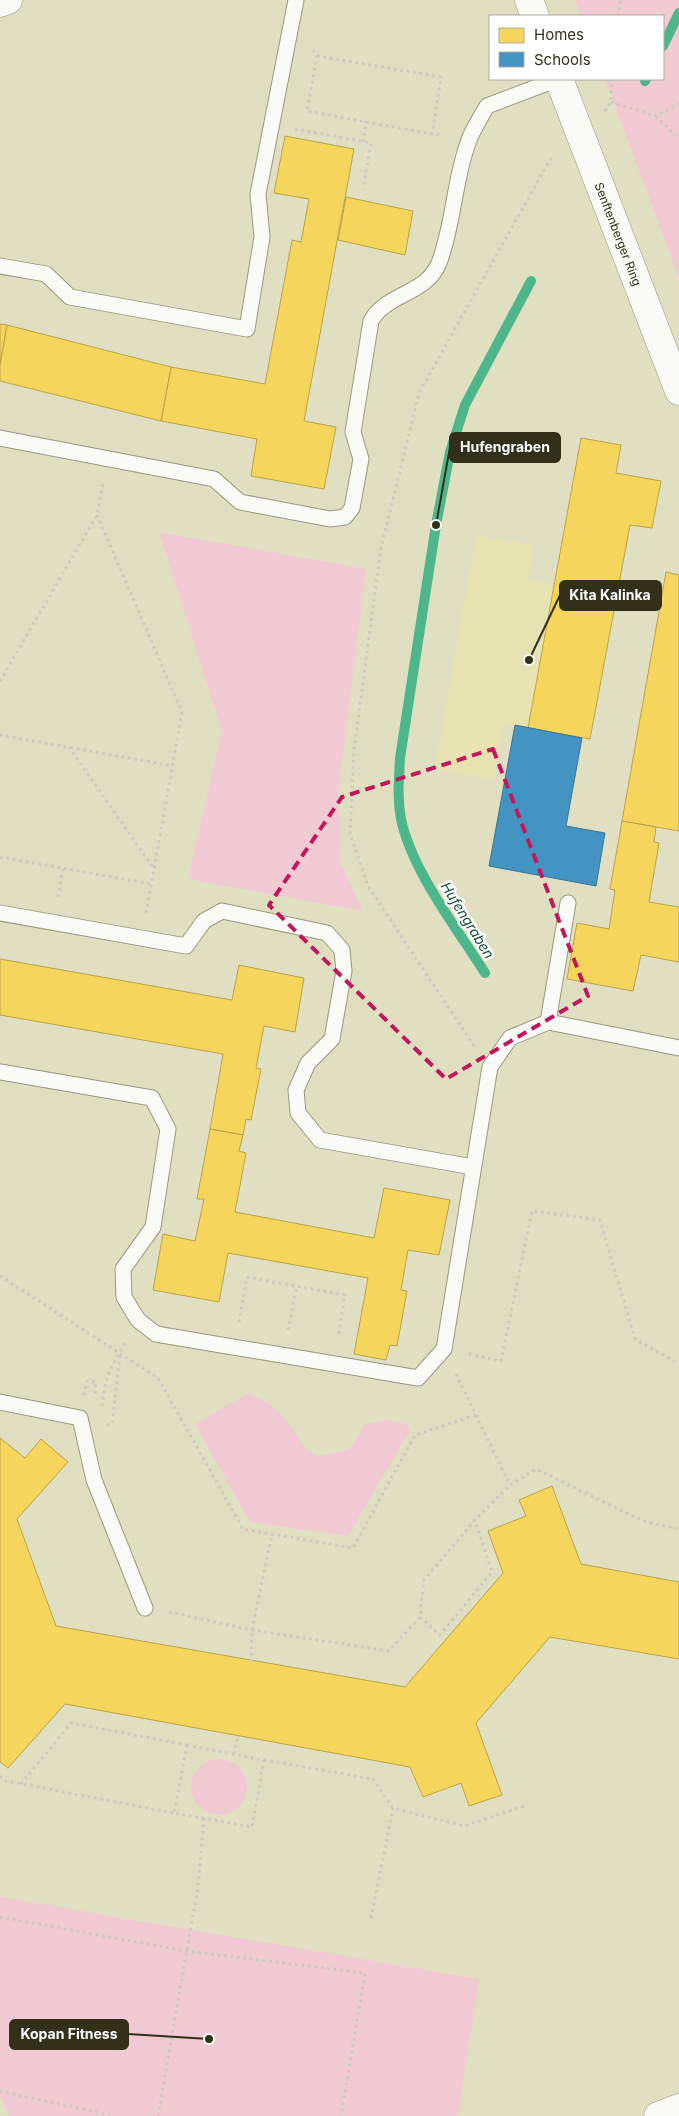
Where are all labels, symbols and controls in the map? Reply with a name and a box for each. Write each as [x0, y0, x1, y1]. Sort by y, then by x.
legend [489, 15, 664, 80]
text: Homes [534, 25, 584, 44]
text: Schools [534, 50, 591, 69]
street label: Senftenberger Ring [592, 180, 645, 288]
callout: Hufengraben [450, 433, 560, 462]
text: Hufengraben [460, 438, 550, 455]
callout: Kita Kalinka [560, 581, 661, 610]
text: Kita Kalinka [569, 586, 651, 603]
water label: Hufengraben [438, 879, 498, 961]
callout: Kopan Fitness [10, 2020, 128, 2049]
text: Kopan Fitness [20, 2025, 118, 2042]

